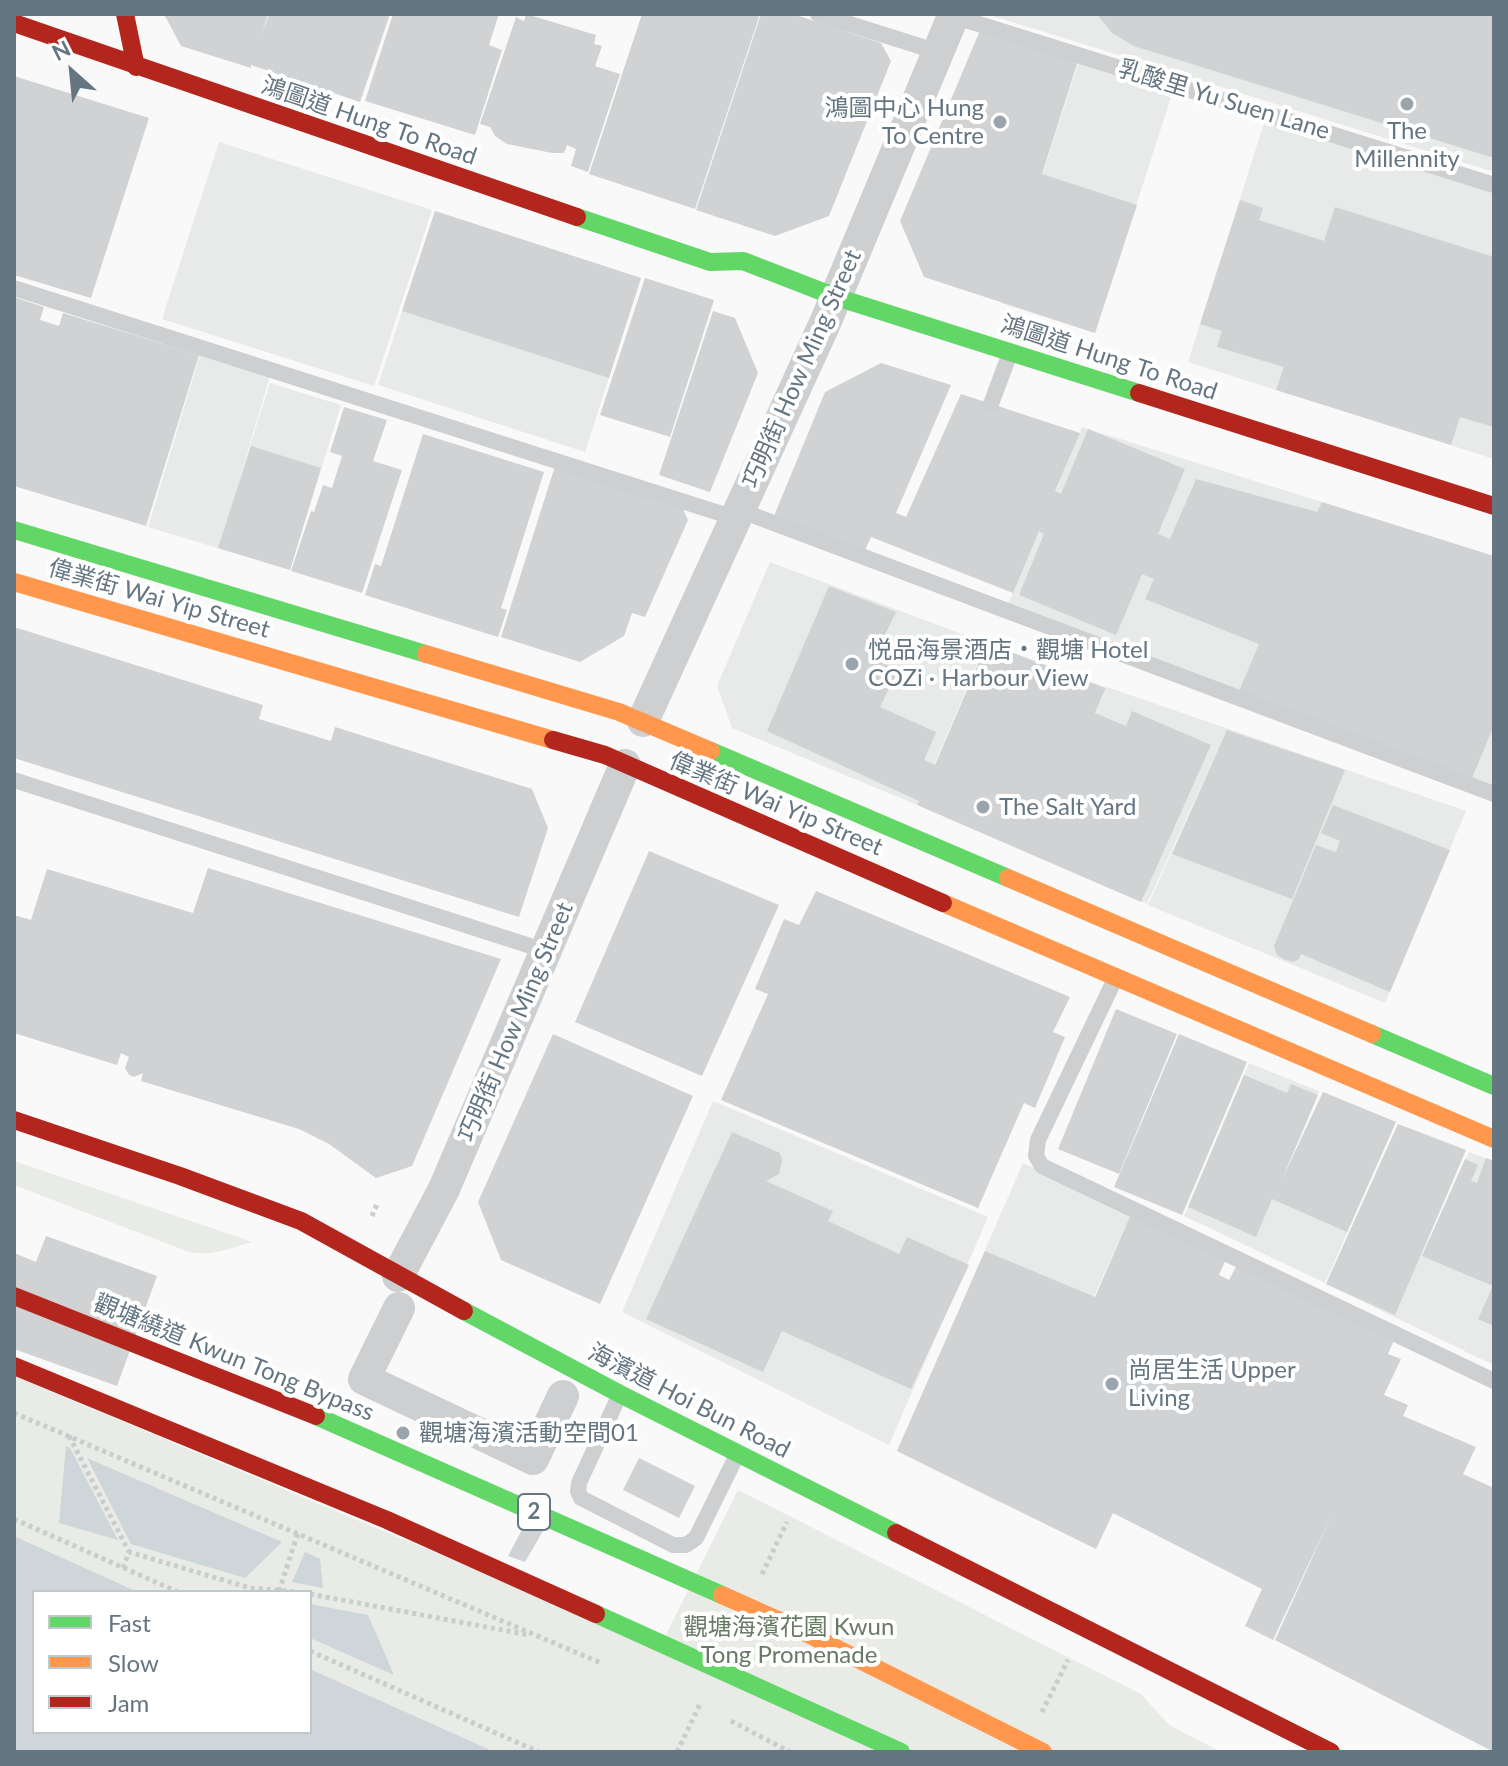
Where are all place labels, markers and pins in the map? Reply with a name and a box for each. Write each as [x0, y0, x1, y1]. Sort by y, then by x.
place label: 鴻圖中心 Hung To Centre [824, 94, 984, 150]
marker: The Millennity [1398, 95, 1416, 113]
marker: 鴻圖中心 Hung To Centre [991, 113, 1009, 131]
place label: The Millennity [1354, 117, 1460, 173]
place label: 悦品海景酒店‧觀塘 Hotel COZi ∙ Harbour View [868, 636, 1148, 692]
marker: 悦品海景酒店‧觀塘 Hotel COZi ∙ Harbour View [843, 655, 861, 673]
place label: The Salt Yard [999, 793, 1136, 821]
marker: The Salt Yard [974, 798, 992, 816]
place label: 尚居生活 Upper Living [1128, 1356, 1296, 1412]
marker: 尚居生活 Upper Living [1103, 1375, 1121, 1393]
place label: 觀塘海濱活動空間01 [419, 1419, 639, 1447]
marker: 觀塘海濱活動空間01 [394, 1424, 412, 1442]

